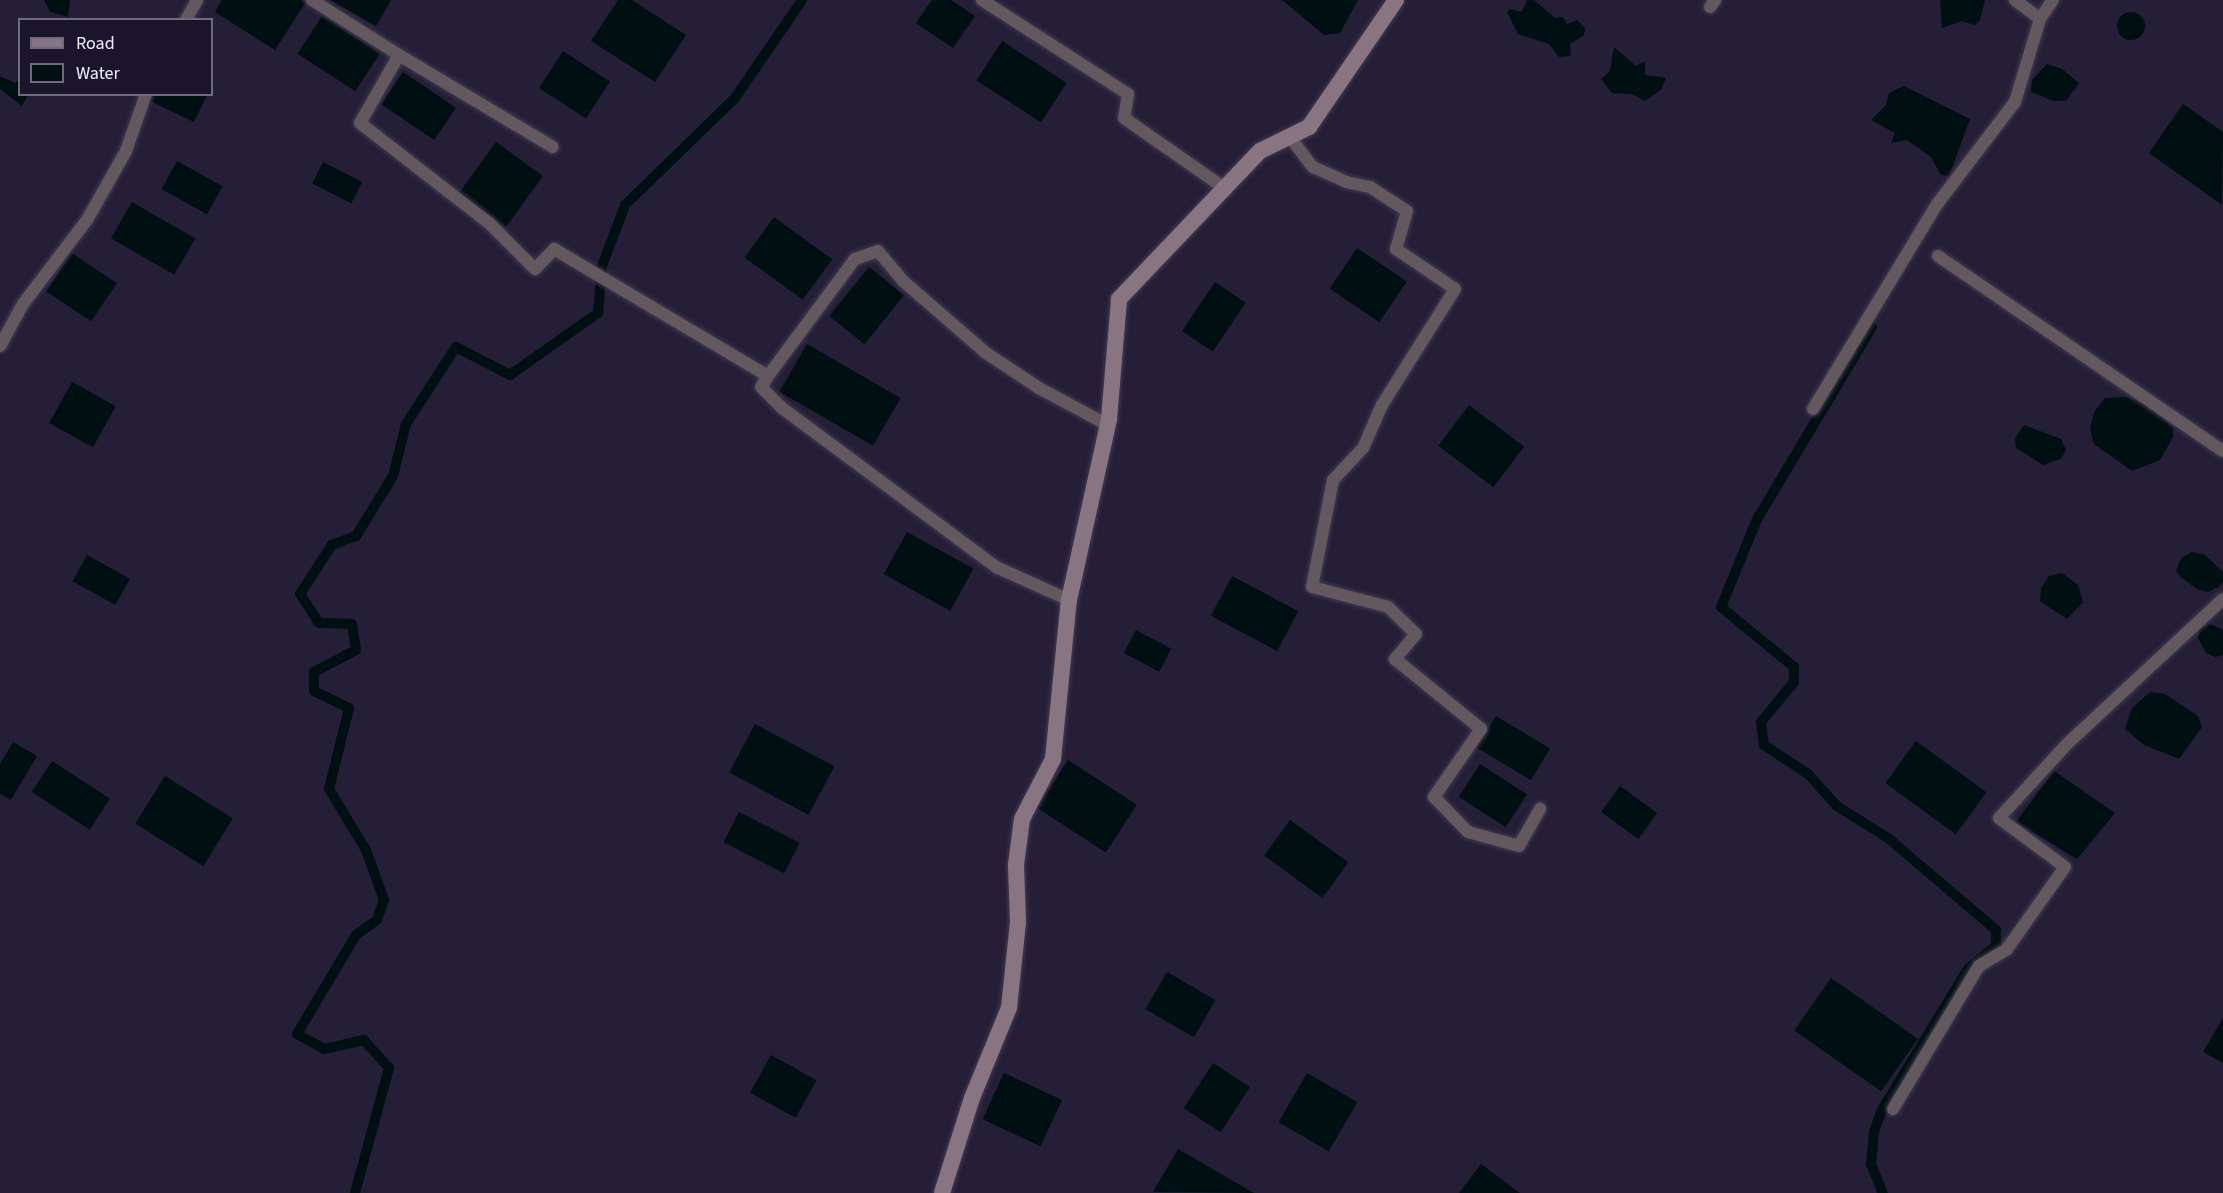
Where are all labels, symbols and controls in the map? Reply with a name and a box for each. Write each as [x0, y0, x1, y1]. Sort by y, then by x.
legend [18, 18, 213, 96]
text: Road [76, 31, 115, 56]
text: Water [76, 61, 120, 86]

